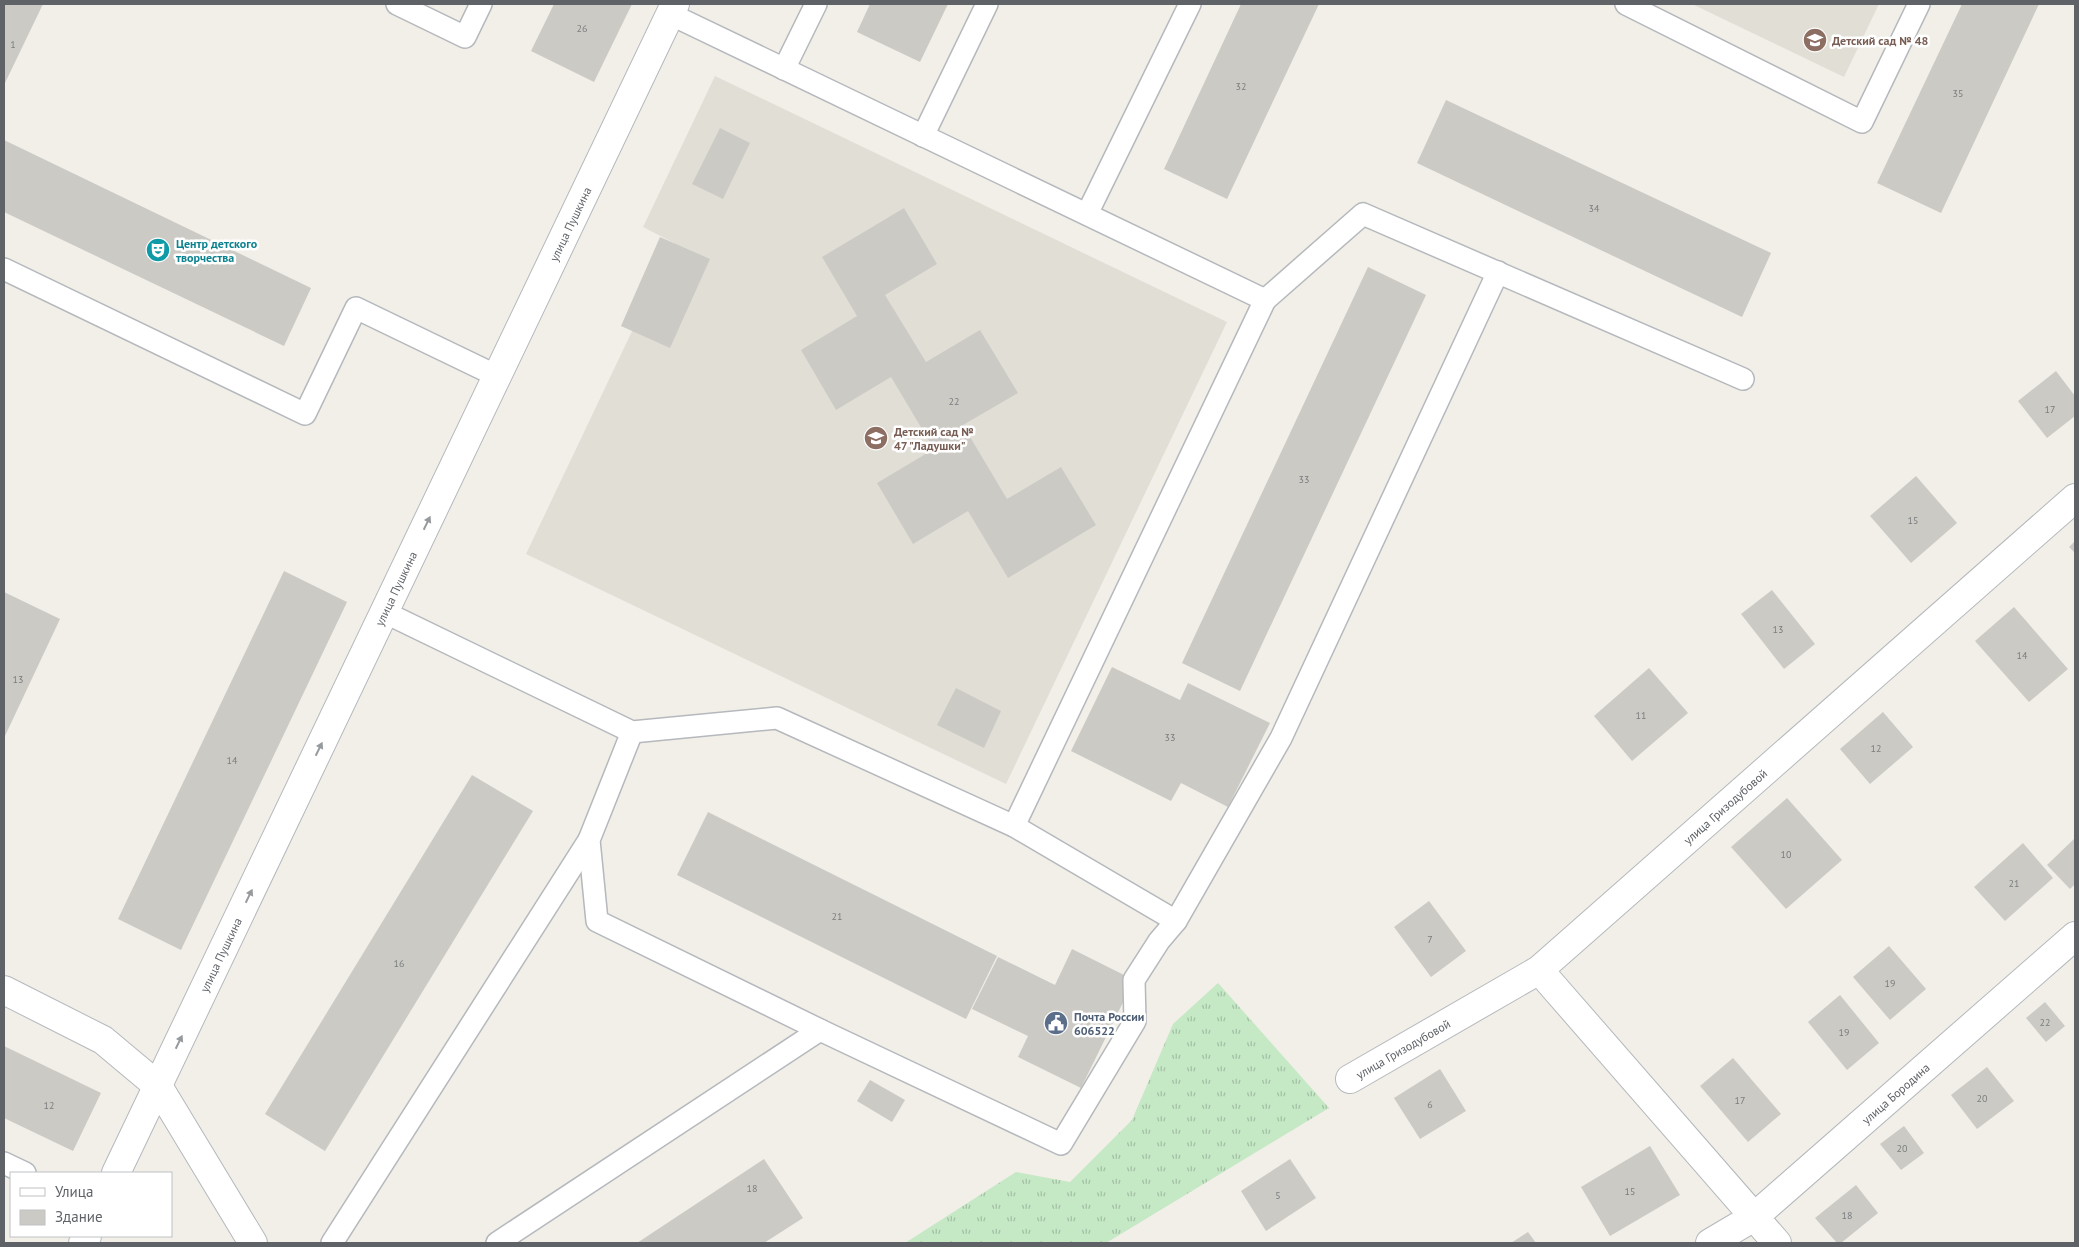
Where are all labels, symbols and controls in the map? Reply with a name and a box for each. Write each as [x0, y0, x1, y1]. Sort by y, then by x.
house number: 26 [577, 22, 587, 35]
school or university icon: Детский сад № 48 [1802, 27, 1828, 53]
place label: Детский сад № 48 [1832, 33, 1928, 48]
house number: 1 [10, 38, 16, 51]
house number: 32 [1236, 80, 1246, 93]
house number: 35 [1953, 87, 1963, 100]
street label: улица Пушкина [546, 184, 594, 264]
house number: 34 [1589, 202, 1600, 215]
place label: Центр детского творчества [176, 236, 258, 265]
theatre icon: Центр детского творчества [145, 237, 171, 263]
house number: 22 [949, 395, 959, 408]
house number: 17 [2045, 403, 2055, 416]
place label: Детский сад № 47 "Ладушки" [894, 424, 974, 453]
school or university icon: Детский сад № 47 "Ладушки" [863, 425, 889, 451]
house number: 33 [1299, 473, 1309, 486]
house number: 15 [1908, 514, 1918, 527]
one-way arrow [423, 516, 431, 530]
street label: улица Пушкина [371, 549, 420, 628]
house number: 13 [1773, 623, 1783, 636]
house number: 14 [2017, 649, 2028, 662]
house number: 13 [13, 673, 23, 686]
house number: 11 [1636, 709, 1646, 722]
house number: 33 [1165, 731, 1175, 744]
one-way arrow [315, 742, 323, 756]
house number: 12 [1871, 742, 1881, 755]
house number: 14 [227, 754, 238, 767]
street label: улица Гризодубовой [1680, 765, 1770, 847]
house number: 10 [1781, 848, 1792, 861]
house number: 21 [2009, 877, 2019, 890]
one-way arrow [245, 888, 253, 903]
house number: 21 [832, 910, 842, 923]
street label: улица Пушкина [196, 915, 245, 994]
house number: 7 [1427, 933, 1433, 946]
house number: 16 [394, 957, 404, 970]
house number: 19 [1885, 977, 1895, 990]
place label: Почта России 606522 [1074, 1009, 1144, 1038]
public building icon: Почта России 606522 [1043, 1010, 1069, 1036]
street label: улица Гризодубовой [1353, 1015, 1453, 1082]
house number: 22 [2040, 1016, 2050, 1029]
house number: 19 [1839, 1026, 1849, 1039]
one-way arrow [175, 1035, 183, 1049]
street label: улица Бородина [1858, 1060, 1932, 1127]
house number: 20 [1977, 1092, 1988, 1105]
house number: 17 [1735, 1094, 1745, 1107]
house number: 6 [1427, 1098, 1433, 1111]
house number: 12 [44, 1099, 54, 1112]
house number: 20 [1897, 1142, 1908, 1155]
legend [10, 1172, 172, 1237]
text: Улица [55, 1182, 93, 1201]
house number: 18 [747, 1182, 757, 1195]
house number: 15 [1625, 1185, 1635, 1198]
house number: 5 [1275, 1189, 1281, 1202]
text: Здание [55, 1207, 103, 1226]
house number: 18 [1842, 1209, 1852, 1222]

